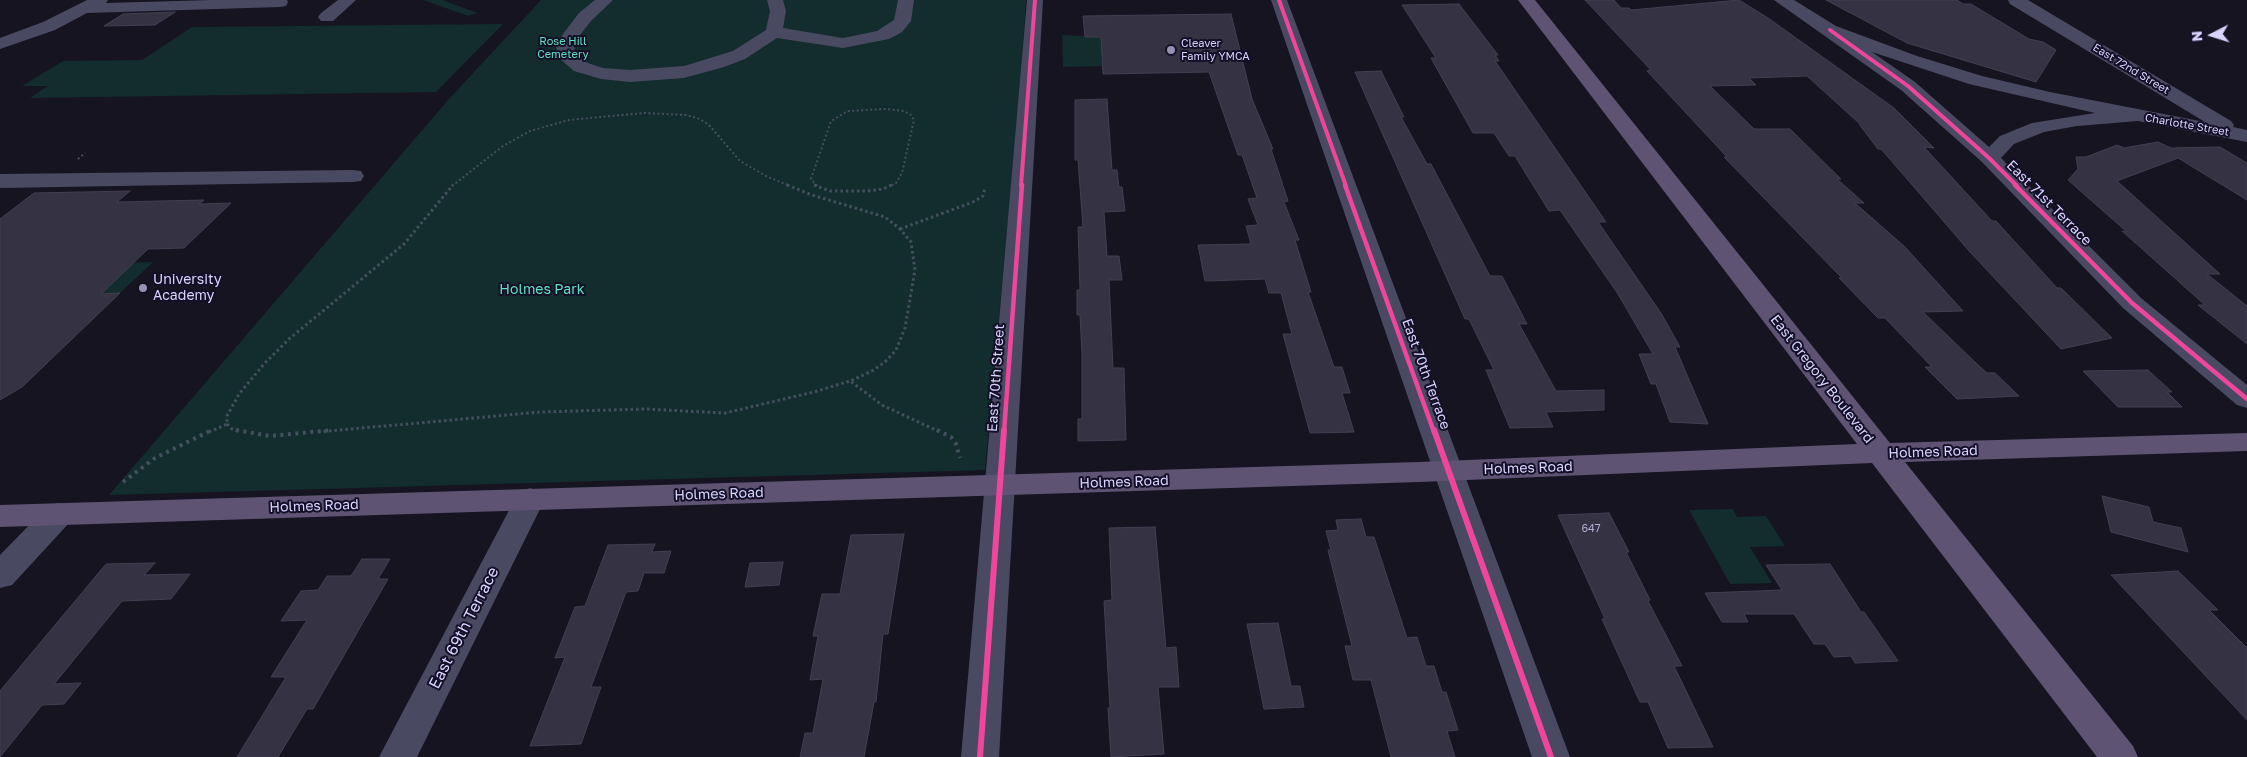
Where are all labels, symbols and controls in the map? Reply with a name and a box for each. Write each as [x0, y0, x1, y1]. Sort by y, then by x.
north arrow [2187, 10, 2237, 60]
text: N [2188, 30, 2205, 42]
park label: Rose Hill Cemetery [537, 35, 589, 61]
place label: Cleaver Family YMCA [1181, 37, 1250, 63]
street label: East 72nd Street [2090, 41, 2172, 97]
marker: Cleaver Family YMCA [1165, 44, 1177, 56]
street label: Charlotte Street [2144, 111, 2230, 139]
street label: East 71st Terrace [2003, 157, 2095, 249]
place label: University Academy [153, 272, 222, 304]
marker: University Academy [137, 282, 149, 294]
park label: Holmes Park [499, 282, 585, 298]
street label: East Gregory Boulevard [1767, 312, 1877, 446]
street label: East 70th Terrace [1398, 316, 1454, 432]
street label: East 70th Street [984, 324, 1008, 432]
street label: Holmes Road [1888, 442, 1978, 462]
street label: Holmes Road [1483, 458, 1573, 478]
street label: Holmes Road [1079, 472, 1169, 492]
street label: Holmes Road [674, 484, 764, 504]
street label: Holmes Road [269, 496, 359, 516]
house number: 647 [1581, 522, 1601, 536]
street label: East 69th Terrace [425, 564, 503, 692]

